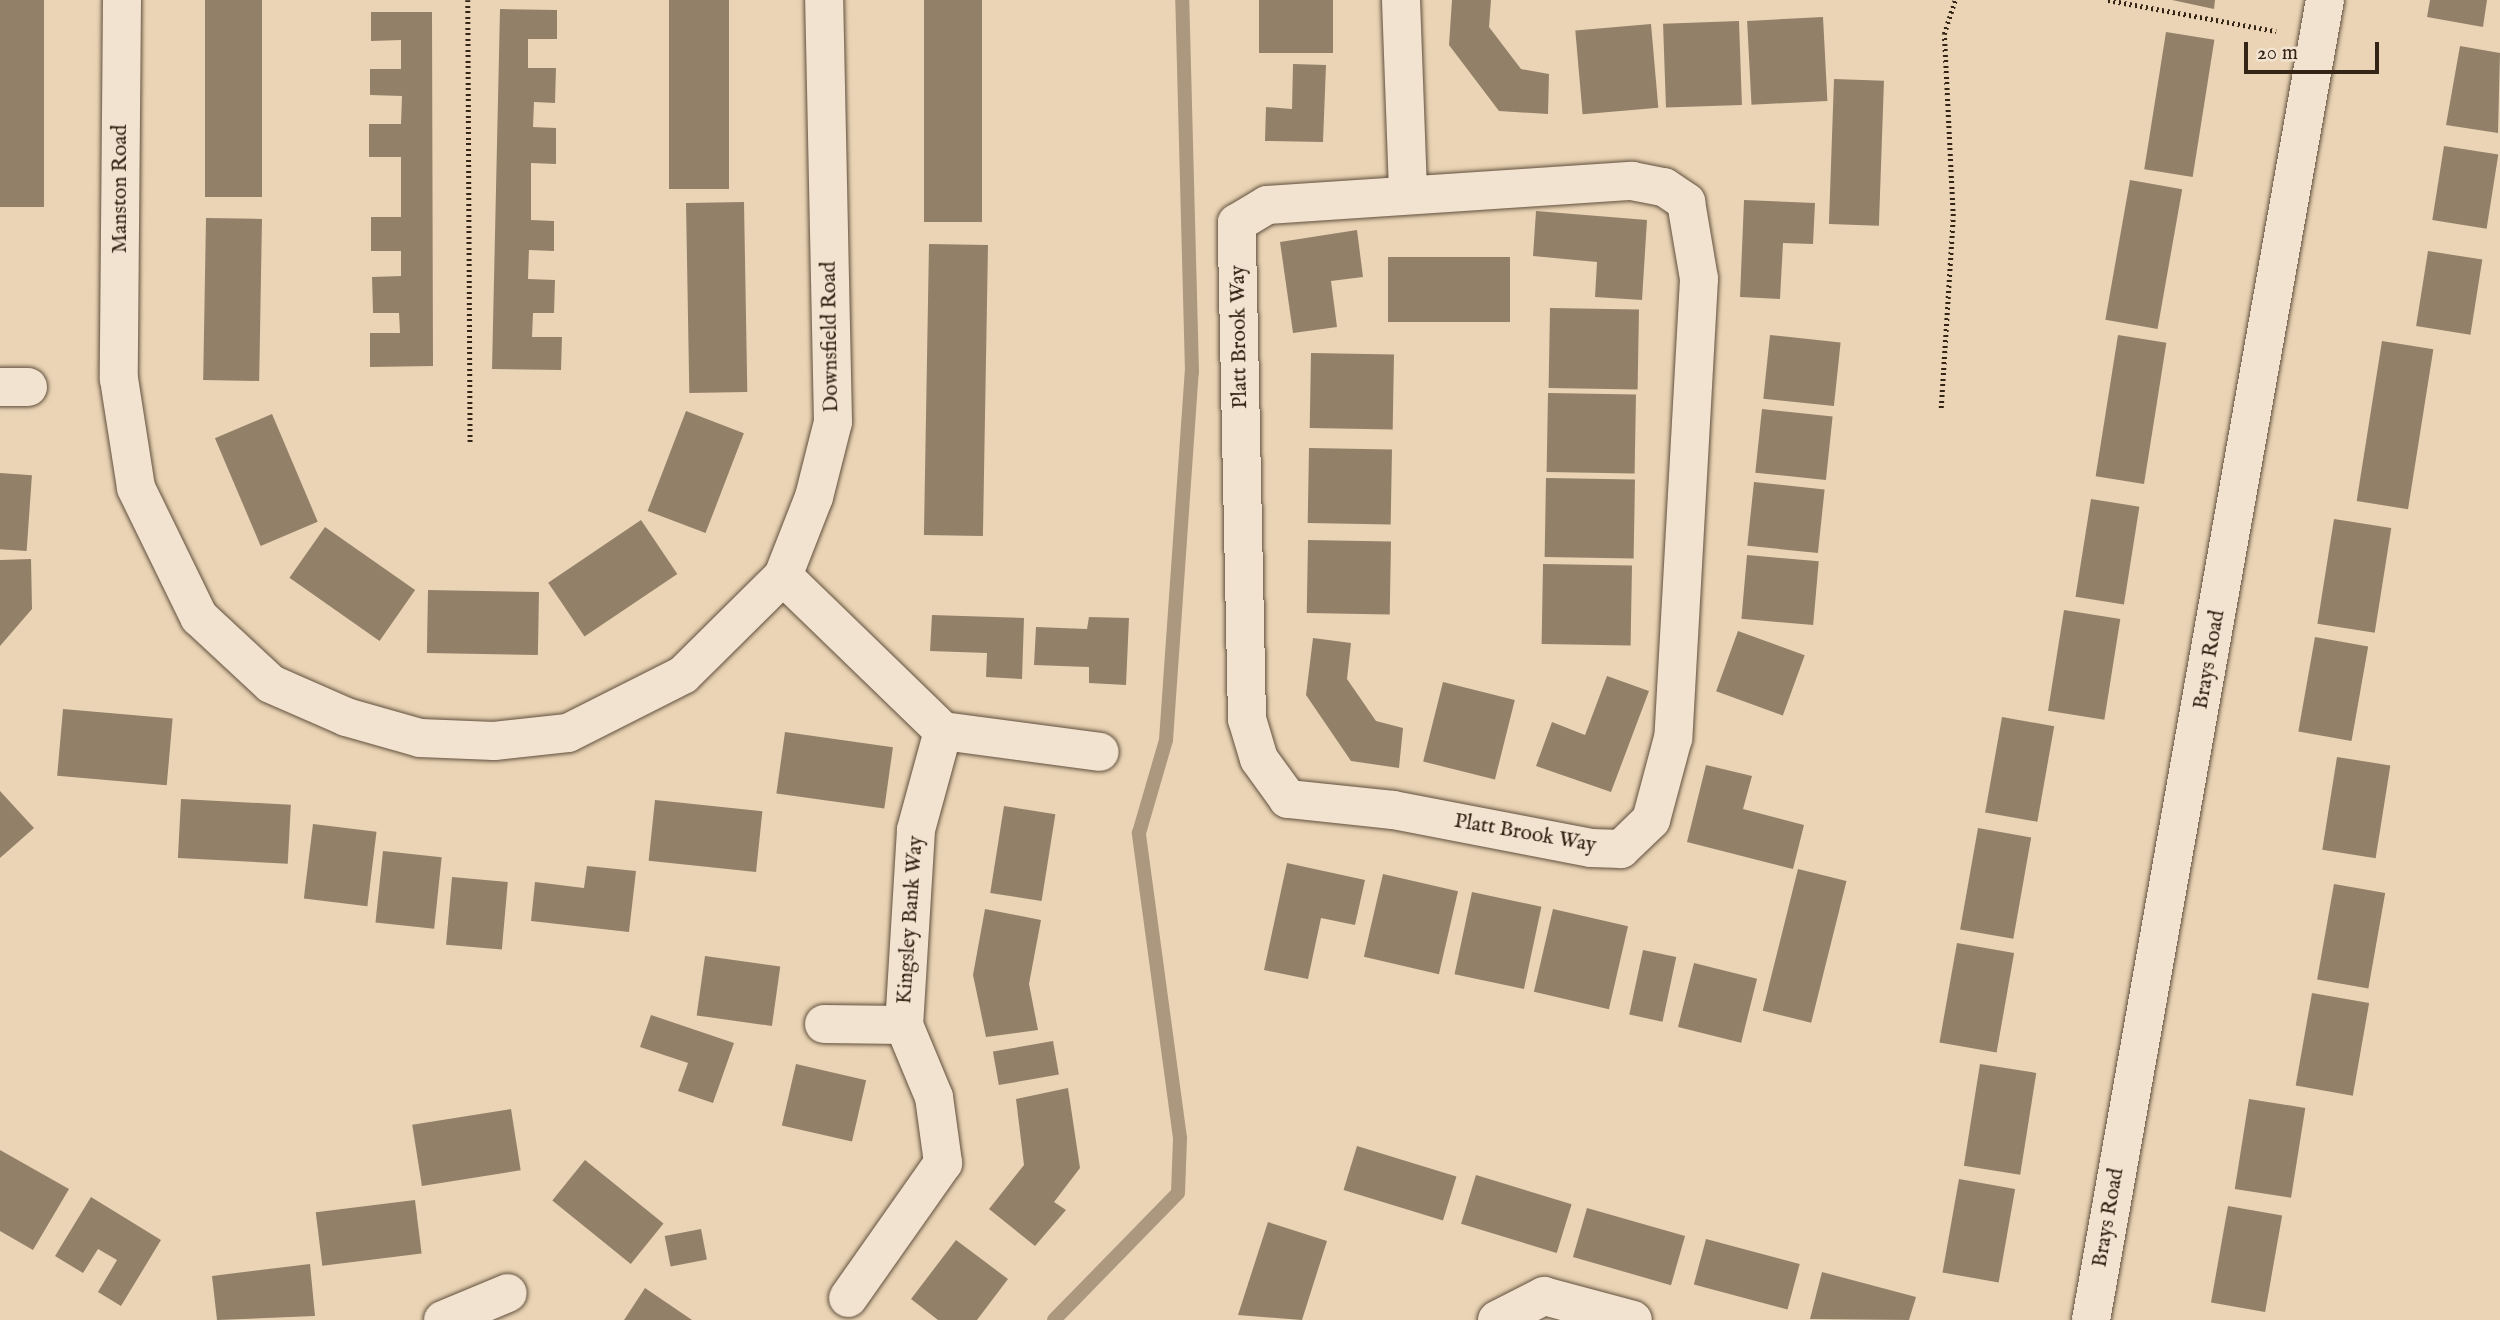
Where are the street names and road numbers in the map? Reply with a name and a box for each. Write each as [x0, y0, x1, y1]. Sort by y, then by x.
street label: Manston Road [108, 124, 134, 254]
street label: Downsfield Road [817, 261, 845, 413]
street label: Platt Brook Way [1226, 265, 1254, 409]
street label: Brays Road [2189, 608, 2231, 712]
street label: Platt Brook Way [1452, 809, 1598, 859]
street label: Kingsley Bank Way [893, 835, 929, 1005]
street label: Brays Road [2088, 1166, 2130, 1270]

